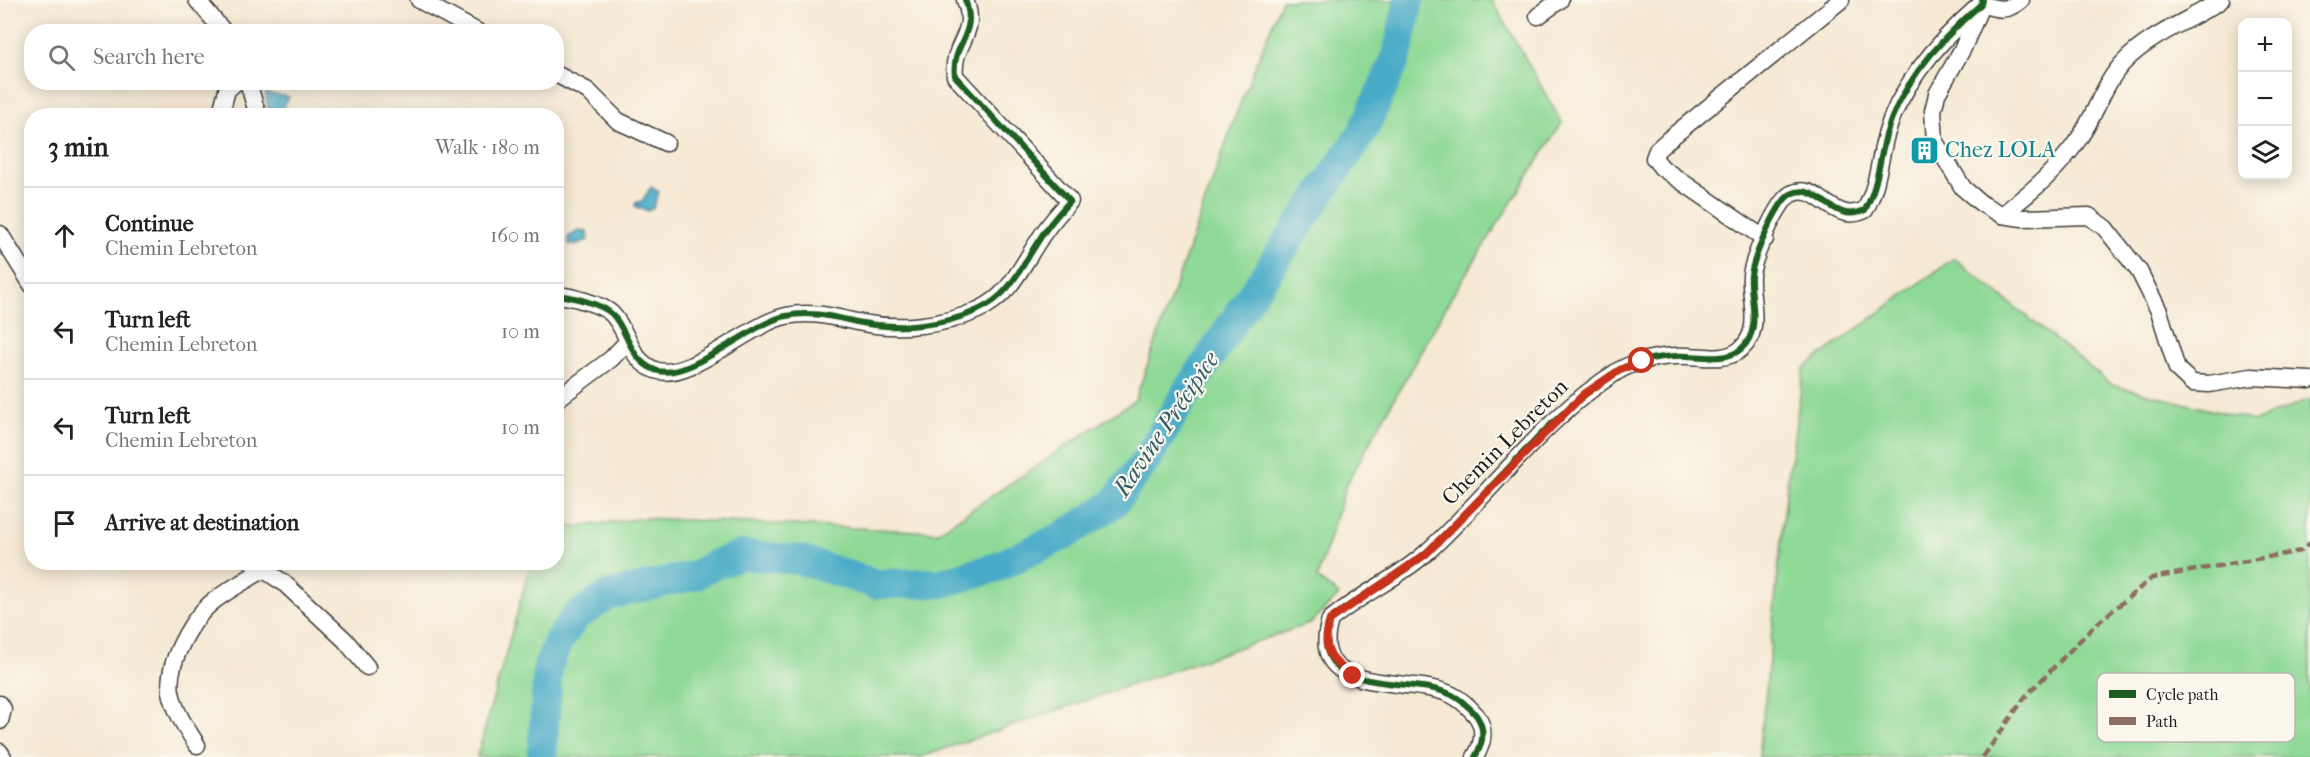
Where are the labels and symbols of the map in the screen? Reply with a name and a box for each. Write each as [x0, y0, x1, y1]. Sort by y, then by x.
building icon: Chez LOLA [1908, 134, 1940, 166]
place label: Chez LOLA [1945, 137, 2056, 163]
water label: Ravine Précipice [1106, 346, 1225, 503]
route start [1628, 347, 1654, 373]
street label: Chemin Lebreton [1437, 373, 1574, 510]
route end [1339, 662, 1365, 688]
legend [2097, 673, 2295, 742]
text: Cycle path [2146, 685, 2218, 704]
text: Path [2146, 712, 2178, 731]

